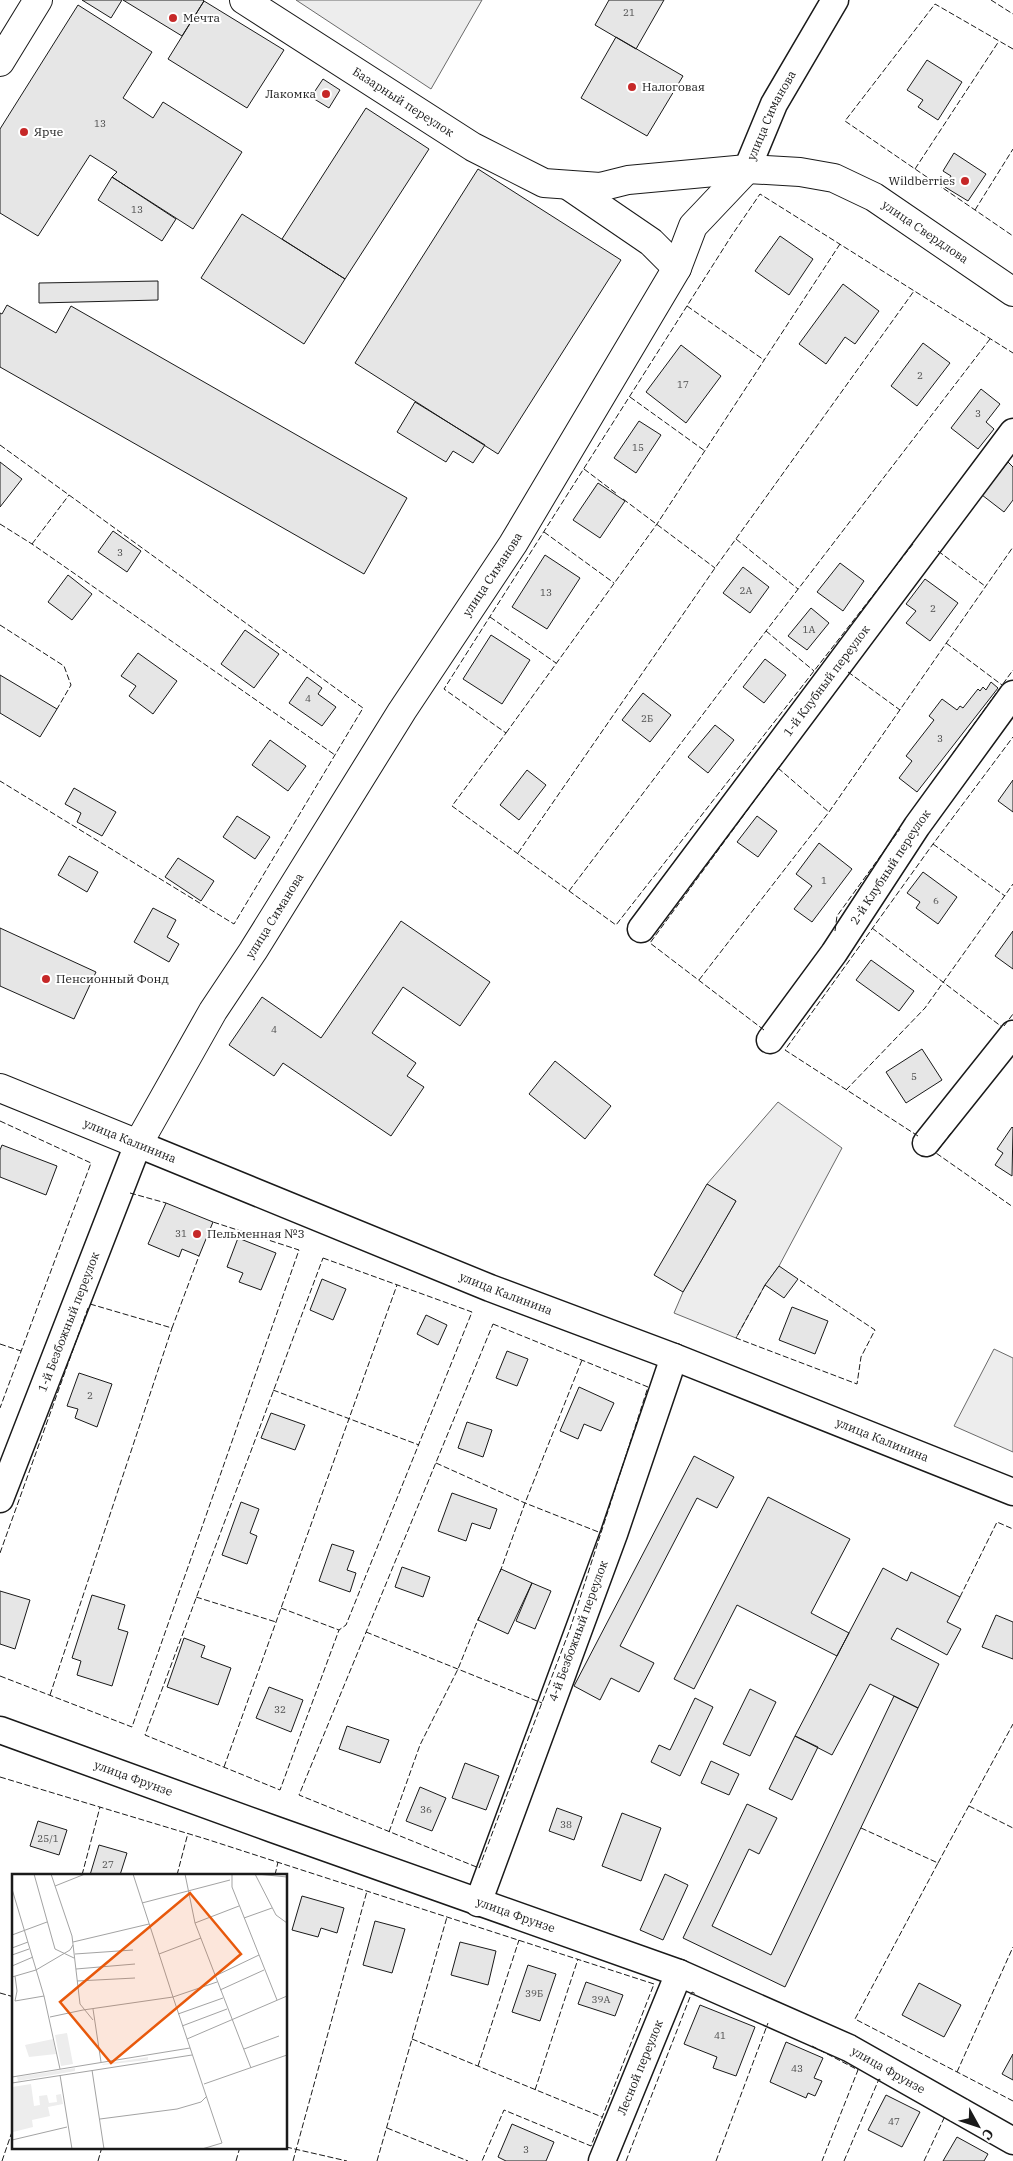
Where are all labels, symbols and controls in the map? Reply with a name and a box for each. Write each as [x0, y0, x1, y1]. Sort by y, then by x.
house number: 21 [623, 6, 635, 19]
place label: Мечта [183, 10, 221, 25]
marker: Мечта [167, 12, 179, 24]
street label: Базарный переулок [350, 64, 457, 140]
street label: улица Симанова [743, 67, 799, 162]
place label: Налоговая [642, 79, 705, 94]
marker: Налоговая [626, 81, 638, 93]
place label: Лакомка [265, 86, 316, 101]
marker: Лакомка [320, 88, 332, 100]
house number: 13 [94, 117, 106, 130]
place label: Ярче [34, 124, 63, 139]
marker: Ярче [18, 126, 30, 138]
place label: Wildberries [888, 173, 955, 188]
marker: Wildberries [959, 175, 971, 187]
street label: улица Свердлова [879, 197, 972, 267]
house number: 13 [131, 203, 143, 216]
house number: 2 [917, 369, 923, 382]
house number: 17 [677, 378, 689, 391]
house number: 3 [975, 407, 981, 420]
house number: 15 [632, 441, 644, 454]
street label: улица Симанова [459, 529, 525, 619]
house number: 3 [117, 546, 123, 559]
house number: 2А [740, 584, 753, 597]
house number: 13 [540, 586, 552, 599]
house number: 2 [930, 602, 936, 615]
street label: 1-й Клубный переулок [780, 622, 873, 739]
house number: 1А [803, 623, 816, 636]
house number: 4 [305, 692, 311, 705]
house number: 2Б [641, 712, 653, 725]
house number: 3 [937, 732, 943, 745]
street label: 2-й Клубный переулок [847, 806, 934, 927]
street label: улица Симанова [242, 870, 307, 961]
house number: 1 [821, 874, 827, 887]
house number: 6 [933, 894, 939, 907]
place label: Пенсионный Фонд [56, 971, 169, 986]
marker: Пенсионный Фонд [40, 973, 52, 985]
house number: 4 [271, 1023, 277, 1036]
house number: 5 [911, 1070, 917, 1083]
street label: улица Калинина [82, 1115, 179, 1166]
place label: Пельменная №3 [207, 1226, 305, 1241]
house number: 31 [175, 1227, 187, 1240]
marker: Пельменная №3 [191, 1228, 203, 1240]
street label: 1-й Безбожный переулок [34, 1250, 102, 1394]
street label: улица Калинина [457, 1268, 555, 1318]
house number: 2 [87, 1389, 93, 1402]
street label: улица Калинина [834, 1414, 932, 1465]
street label: 4-й Безбожный переулок [545, 1558, 611, 1703]
house number: 32 [274, 1703, 286, 1716]
street label: улица Фрунзе [92, 1757, 175, 1799]
house number: 36 [420, 1803, 432, 1816]
house number: 38 [560, 1818, 572, 1831]
house number: 25/1 [37, 1832, 59, 1845]
house number: 27 [102, 1858, 114, 1871]
inset map [12, 1874, 288, 2148]
street label: улица Фрунзе [475, 1894, 557, 1935]
house number: 39Б [525, 1987, 543, 2000]
house number: 39А [592, 1993, 611, 2006]
street label: Лесной переулок [614, 2018, 666, 2117]
house number: 41 [714, 2029, 726, 2042]
street label: улица Фрунзе [849, 2043, 928, 2097]
house number: 43 [791, 2062, 803, 2075]
north arrow [953, 2101, 1003, 2151]
house number: 47 [888, 2115, 900, 2128]
text: С [978, 2125, 998, 2144]
house number: 3 [523, 2143, 529, 2156]

